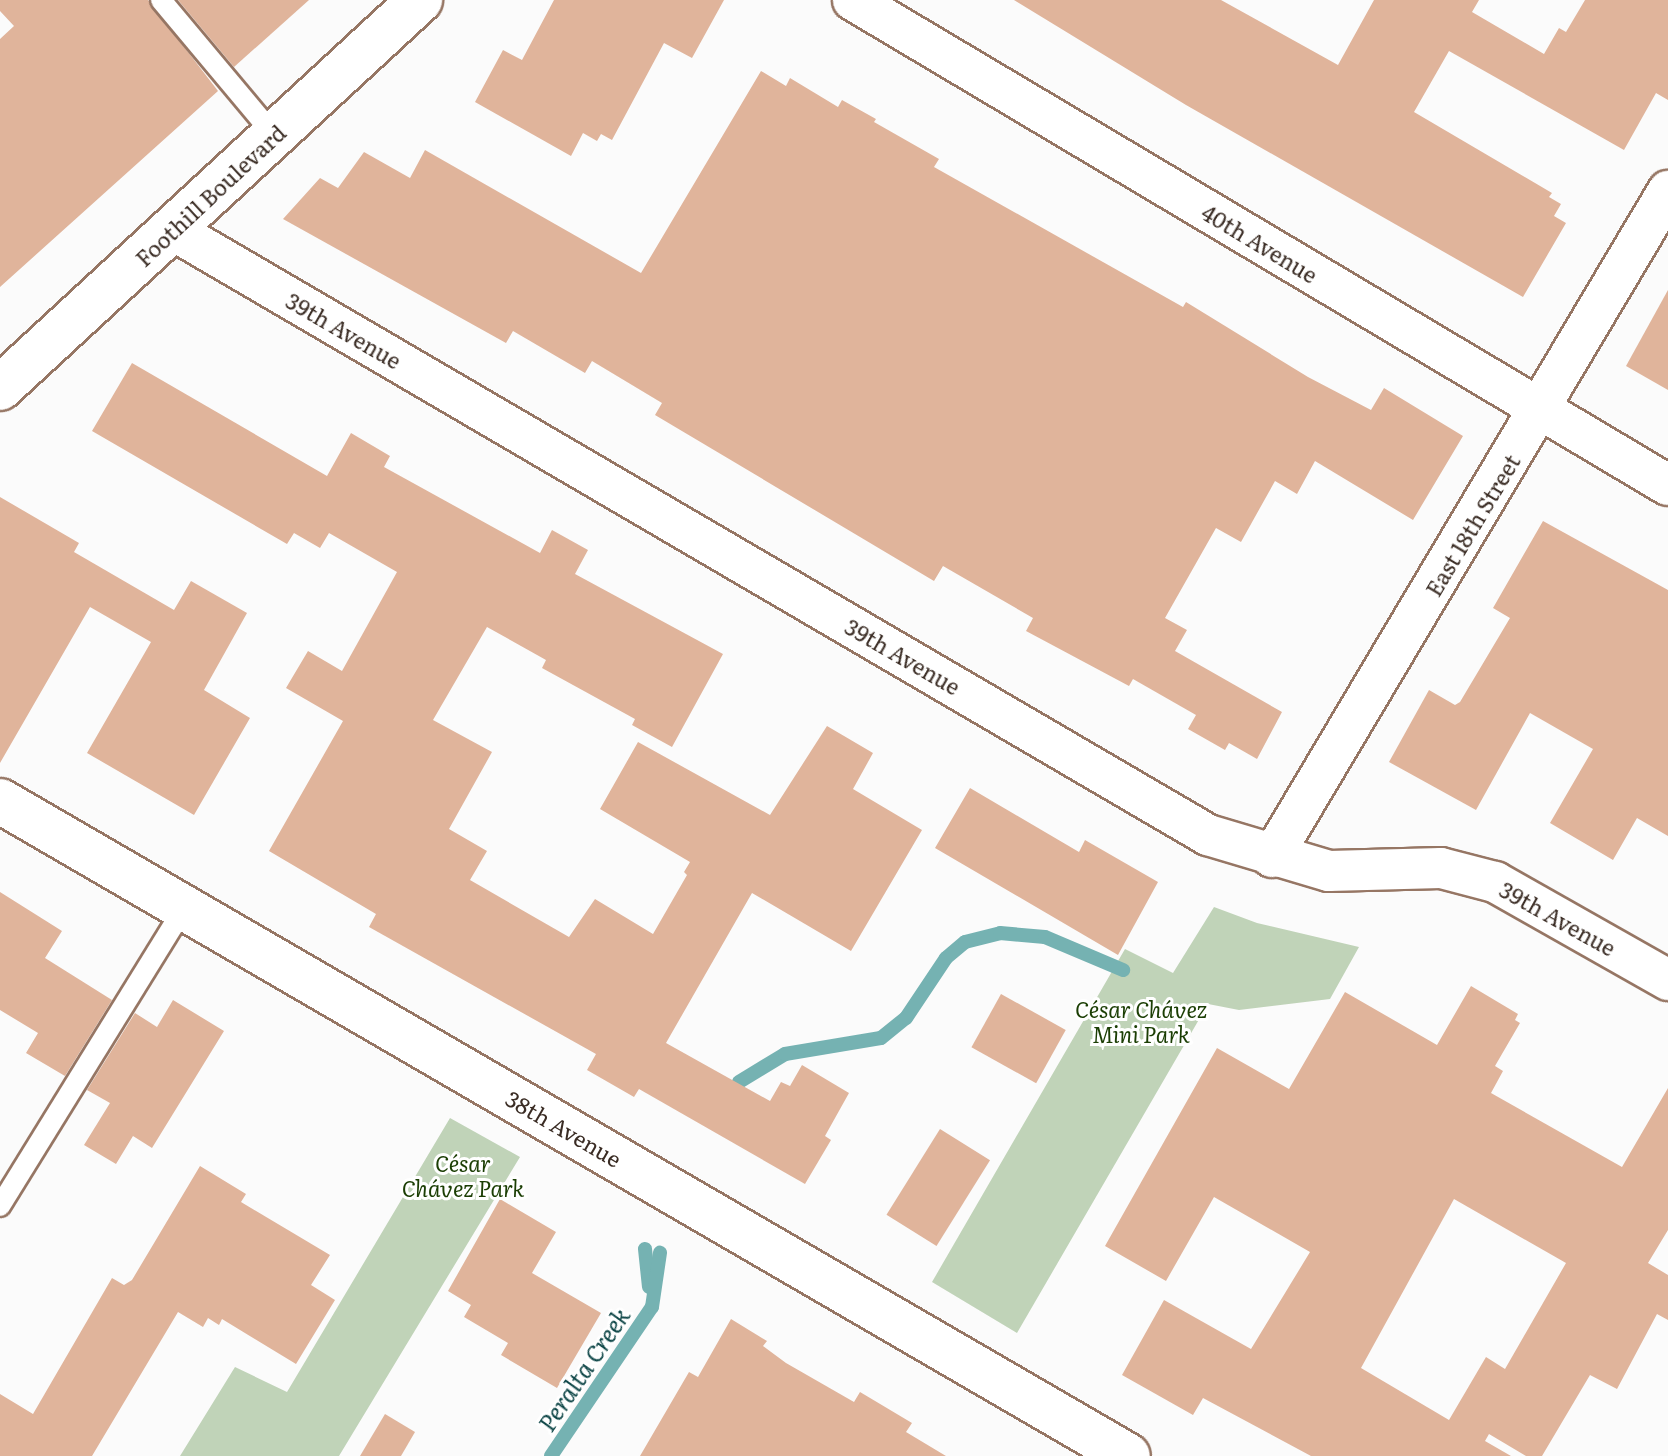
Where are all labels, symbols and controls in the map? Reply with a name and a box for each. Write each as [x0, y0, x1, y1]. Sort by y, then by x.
street label: Foothill Boulevard [130, 119, 290, 271]
street label: 40th Avenue [1198, 198, 1322, 288]
street label: 39th Avenue [282, 286, 406, 374]
street label: East 18th Street [1419, 449, 1525, 601]
street label: 39th Avenue [841, 612, 965, 700]
street label: 39th Avenue [1495, 875, 1621, 961]
park label: César Chávez Mini Park [1075, 995, 1207, 1046]
street label: 38th Avenue [501, 1084, 627, 1172]
park label: César Chávez Park [402, 1149, 524, 1200]
water label: Peralta Creek [531, 1302, 635, 1436]

